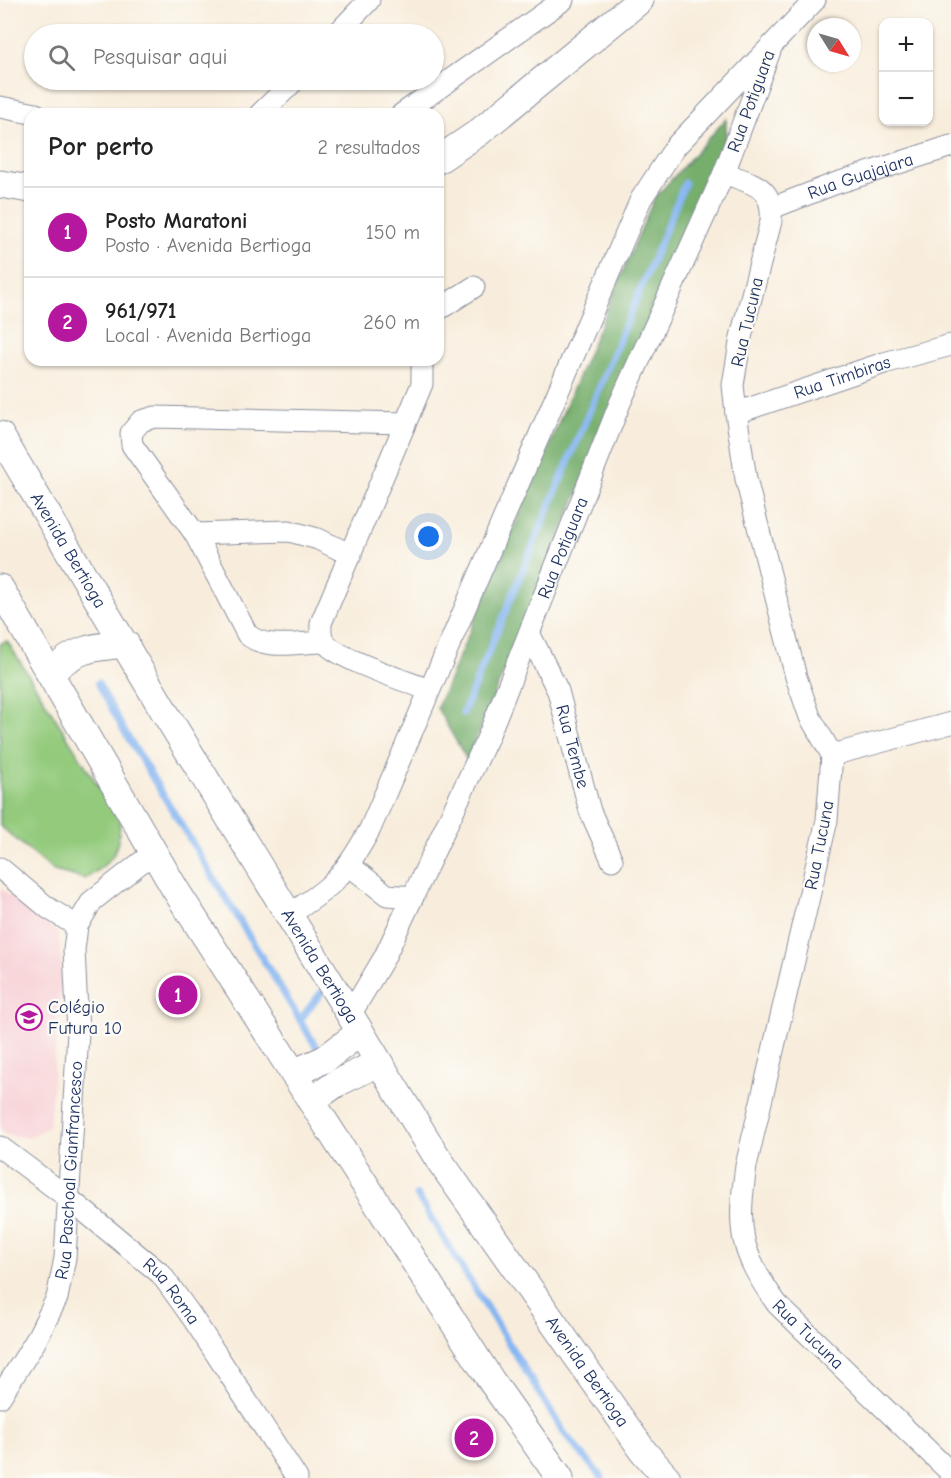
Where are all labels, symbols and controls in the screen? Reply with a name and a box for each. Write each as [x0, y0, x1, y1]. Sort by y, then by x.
north arrow [807, 18, 861, 72]
map controls [879, 18, 933, 126]
button: + [879, 18, 933, 72]
search box [24, 24, 444, 90]
icon: search [45, 41, 78, 74]
text: Pesquisar aqui [93, 44, 228, 70]
street label: Rua Potiguara [723, 47, 780, 155]
button: − [879, 72, 933, 126]
text: Por perto [48, 132, 154, 162]
text: 2 resultados [318, 136, 420, 159]
street label: Rua Guajajara [805, 149, 916, 204]
text: Posto Maratoni [105, 208, 247, 234]
text: 1 [64, 221, 71, 244]
text: 150 m [366, 221, 420, 244]
text: Posto · Avenida Bertioga [105, 234, 312, 257]
street label: Rua Tucuna [727, 275, 768, 369]
text: 961/971 [105, 298, 176, 324]
text: 2 [63, 311, 72, 334]
text: 260 m [363, 311, 420, 334]
text: Local · Avenida Bertioga [105, 324, 311, 347]
street label: Rua Timbiras [791, 352, 893, 404]
street label: Avenida Bertioga [26, 489, 110, 612]
street label: Rua Potiguara [534, 494, 593, 602]
your location [414, 522, 443, 551]
street label: Rua Tembe [551, 702, 594, 791]
street label: Rua Tucuna [801, 798, 838, 892]
street label: Avenida Bertioga [277, 905, 363, 1027]
pin: 1 [158, 972, 198, 1018]
place label: Colégio Futura 10 [48, 997, 122, 1039]
school or university icon: Colégio Futura 10 [14, 1002, 44, 1032]
street label: Rua Paschoal Gianfrancesco [51, 1060, 87, 1282]
street label: Rua Roma [139, 1254, 204, 1329]
street label: Rua Tucuna [768, 1295, 848, 1374]
street label: Avenida Bertioga [541, 1312, 633, 1431]
pin: 2 [454, 1416, 494, 1460]

